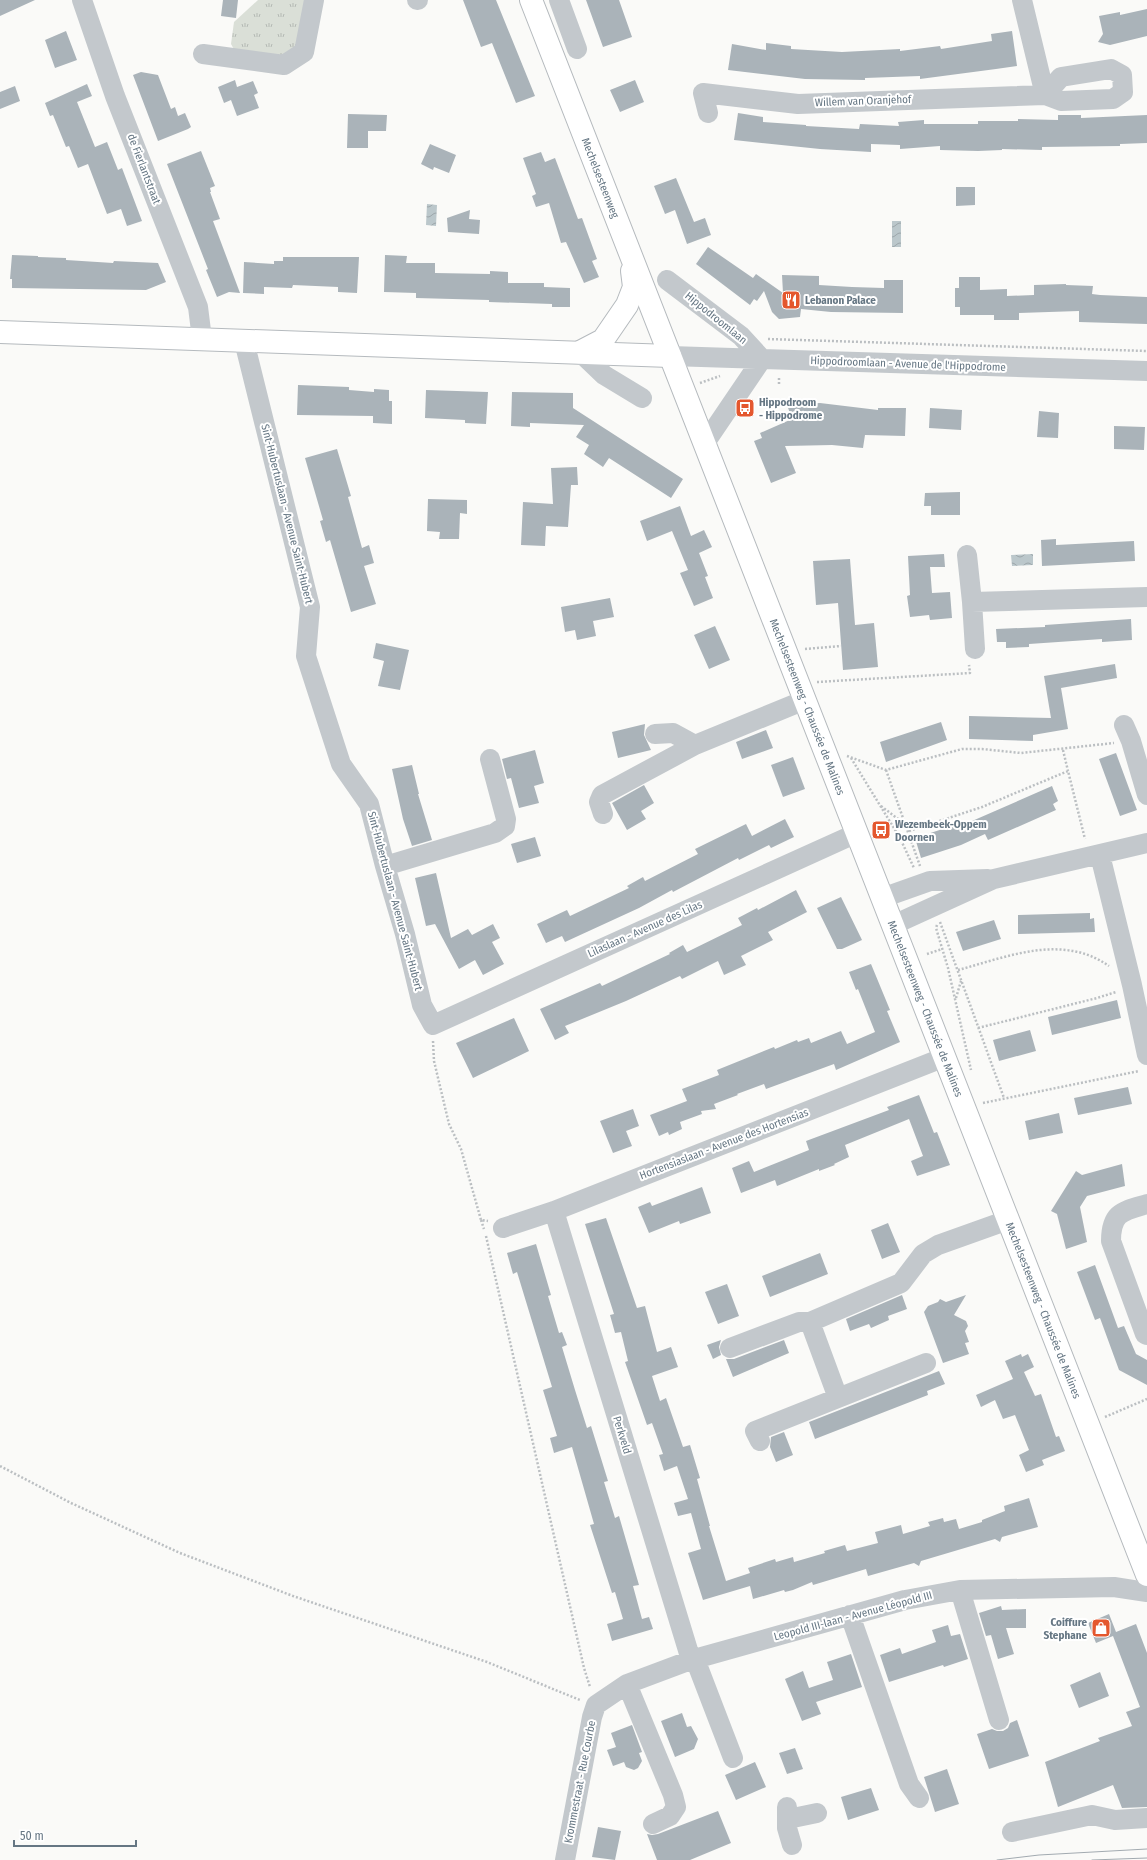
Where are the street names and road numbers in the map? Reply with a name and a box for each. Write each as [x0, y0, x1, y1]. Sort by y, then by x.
street label: Willem van Oranjehof [815, 93, 912, 109]
street label: de Fierlantstraat [125, 132, 164, 206]
street label: Mechelsesteenweg [579, 136, 622, 221]
street label: Hippodroomlaan [682, 289, 750, 347]
street label: Hippodroomlaan - Avenue de l'Hippodrome [810, 354, 1006, 374]
street label: Sint-Hubertuslaan - Avenue Saint-Hubert [258, 423, 316, 606]
street label: Mechelsesteenweg - Chaussée de Malines [767, 617, 848, 797]
street label: Sint-Hubertuslaan - Avenue Saint-Hubert [365, 810, 425, 992]
street label: Lilaslaan - Avenue des Lilas [586, 898, 704, 960]
street label: Mechelsesteenweg - Chaussée de Malines [885, 919, 966, 1099]
street label: Hortensiaslaan - Avenue des Hortensias [638, 1106, 811, 1182]
street label: Mechelsesteenweg - Chaussée de Malines [1003, 1220, 1084, 1401]
street label: Perkveld [610, 1415, 634, 1455]
street label: Leopold III-laan - Avenue Léopold III [772, 1589, 934, 1643]
street label: Krommestraat - Rue Courbe [562, 1720, 598, 1844]

